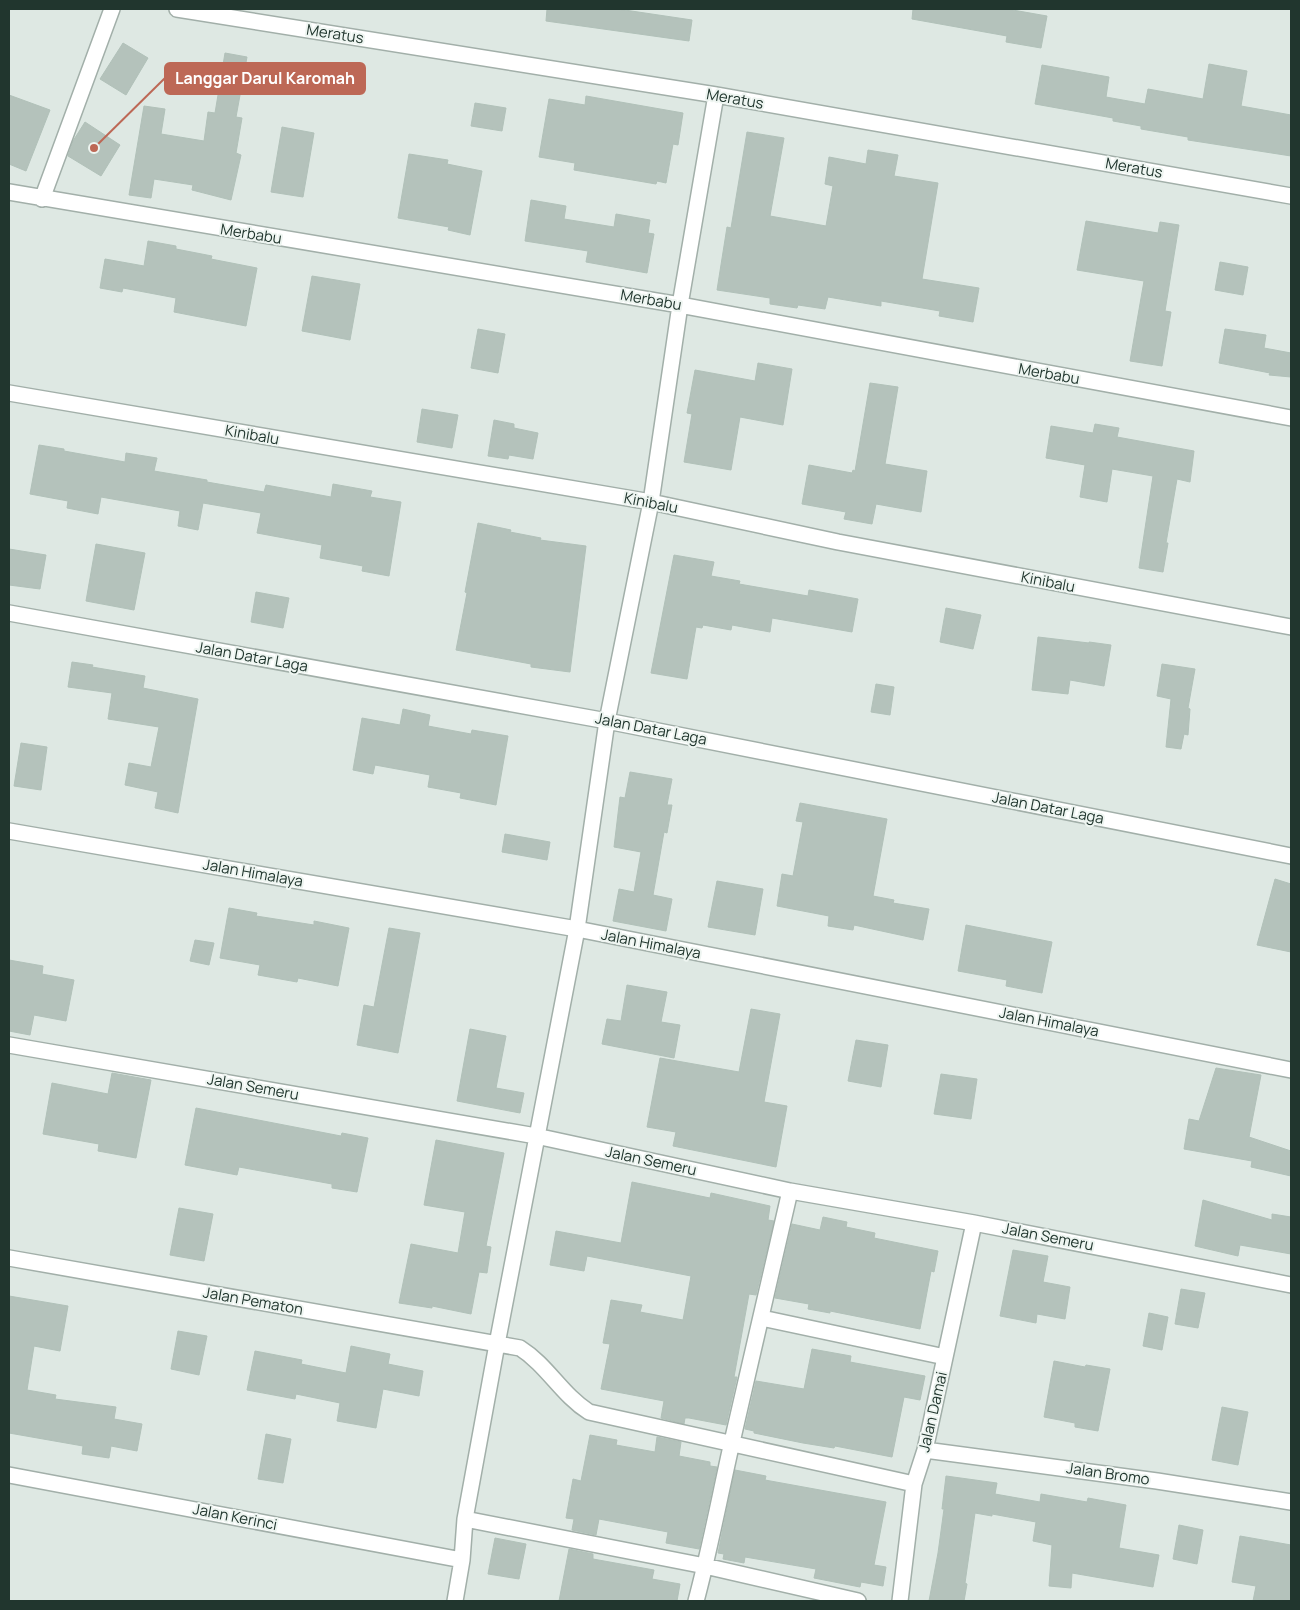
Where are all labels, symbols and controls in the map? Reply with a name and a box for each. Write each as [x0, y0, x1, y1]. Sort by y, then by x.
street label: Meratus [305, 19, 365, 48]
callout: Langgar Darul Karomah [165, 63, 365, 94]
text: Langgar Darul Karomah [175, 67, 355, 89]
street label: Meratus [705, 83, 765, 114]
street label: Meratus [1104, 152, 1164, 183]
street label: Merbabu [219, 218, 283, 249]
street label: Merbabu [619, 284, 683, 315]
street label: Merbabu [1017, 358, 1081, 389]
street label: Kinibalu [223, 419, 281, 450]
street label: Kinibalu [622, 487, 680, 518]
street label: Kinibalu [1019, 566, 1077, 597]
street label: Jalan Datar Laga [194, 636, 310, 677]
street label: Jalan Datar Laga [593, 707, 709, 750]
street label: Jalan Datar Laga [990, 786, 1106, 829]
street label: Jalan Himalaya [201, 853, 305, 892]
street label: Jalan Himalaya [599, 924, 703, 963]
street label: Jalan Himalaya [997, 1002, 1101, 1041]
street label: Jalan Semeru [206, 1068, 300, 1105]
street label: Jalan Semeru [604, 1141, 699, 1180]
street label: Jalan Semeru [1001, 1217, 1096, 1256]
street label: Jalan Pematon [201, 1281, 305, 1320]
street label: Jalan Damai [913, 1370, 952, 1454]
street label: Jalan Bromo [1065, 1457, 1151, 1490]
street label: Jalan Kerinci [191, 1498, 279, 1535]

